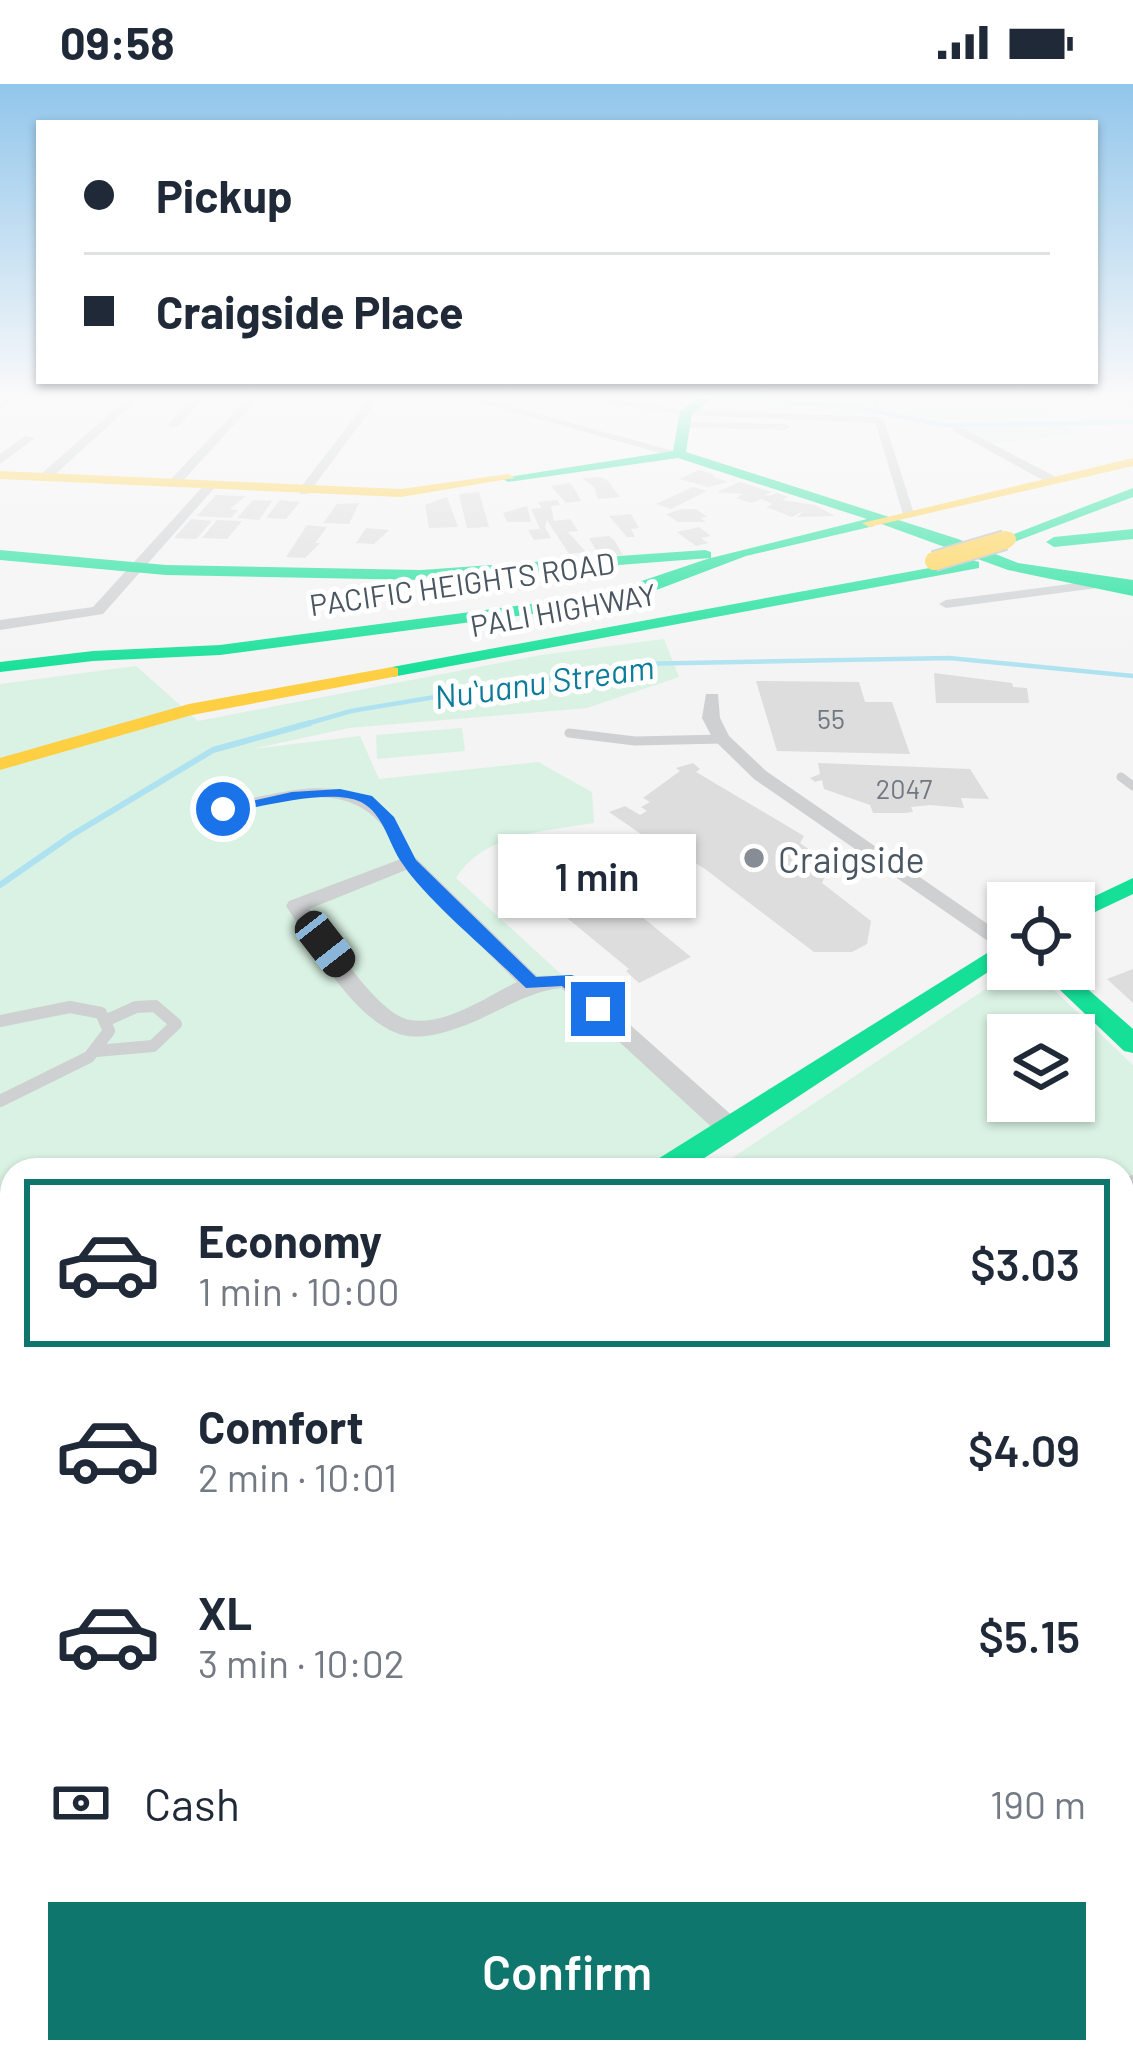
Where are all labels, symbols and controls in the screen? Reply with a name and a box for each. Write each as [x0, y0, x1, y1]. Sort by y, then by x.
text: 09:58 [60, 15, 175, 69]
text: Pickup [156, 168, 293, 222]
text: Craigside Place [156, 284, 464, 338]
street label: PACIFIC HEIGHTS ROAD [307, 544, 617, 622]
street label: PALI HIGHWAY [467, 575, 659, 643]
water label: Nuʻuanu Stream [432, 646, 656, 716]
house number: 55 [817, 702, 845, 734]
house number: 2047 [876, 772, 933, 804]
route start [196, 782, 250, 836]
callout: 1 min [499, 835, 697, 919]
place label: Craigside [778, 837, 925, 880]
marker: Craigside [741, 845, 767, 871]
text: 1 min [554, 852, 640, 899]
map controls [987, 882, 1095, 1122]
button: locate [987, 882, 1095, 990]
car [289, 905, 361, 983]
route end [571, 982, 625, 1036]
button: layers [987, 1014, 1095, 1122]
icon: car [54, 1209, 162, 1317]
text: Economy [198, 1213, 382, 1267]
text: $3.03 [970, 1236, 1080, 1290]
text: 1 min · 10:00 [198, 1267, 399, 1314]
icon: car [54, 1395, 162, 1503]
text: Comfort [198, 1399, 364, 1453]
text: $4.09 [968, 1422, 1080, 1476]
text: 2 min · 10:01 [198, 1453, 397, 1500]
icon: car [54, 1581, 162, 1689]
text: XL [198, 1585, 252, 1639]
text: $5.15 [979, 1608, 1080, 1662]
text: 3 min · 10:02 [198, 1639, 405, 1686]
icon: cash [48, 1770, 114, 1836]
text: Cash [144, 1776, 240, 1830]
text: 190 m [990, 1780, 1086, 1827]
button: Confirm [48, 1902, 1086, 2040]

